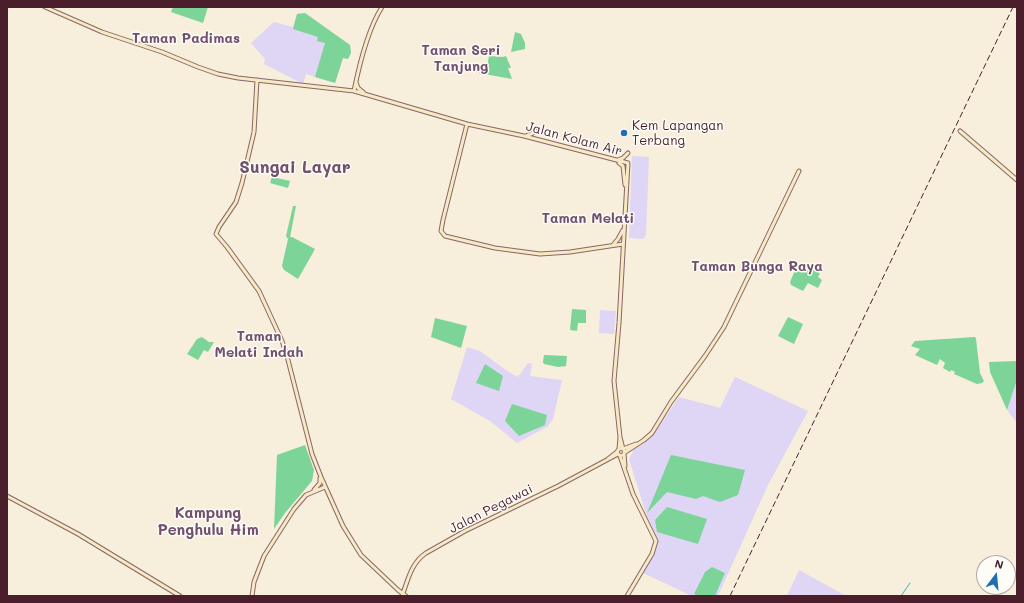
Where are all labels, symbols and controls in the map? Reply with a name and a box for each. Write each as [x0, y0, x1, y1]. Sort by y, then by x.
district label: Taman Padimas [132, 31, 240, 47]
district label: Taman Seri Tanjung [422, 43, 500, 76]
place label: Kem Lapangan Terbang [632, 118, 724, 149]
street label: Jalan Kolam Air [524, 119, 624, 159]
marker: Kem Lapangan Terbang [619, 128, 629, 138]
district label: Sungai Layar [239, 158, 351, 178]
district label: Taman Melati [542, 211, 634, 227]
district label: Taman Bunga Raya [691, 259, 823, 275]
district label: Taman Melati Indah [215, 329, 303, 362]
street label: Jalan Pegawai [447, 481, 535, 537]
district label: Kampung Penghulu Him [157, 504, 259, 539]
north arrow [976, 555, 1016, 595]
text: N [993, 556, 1005, 572]

